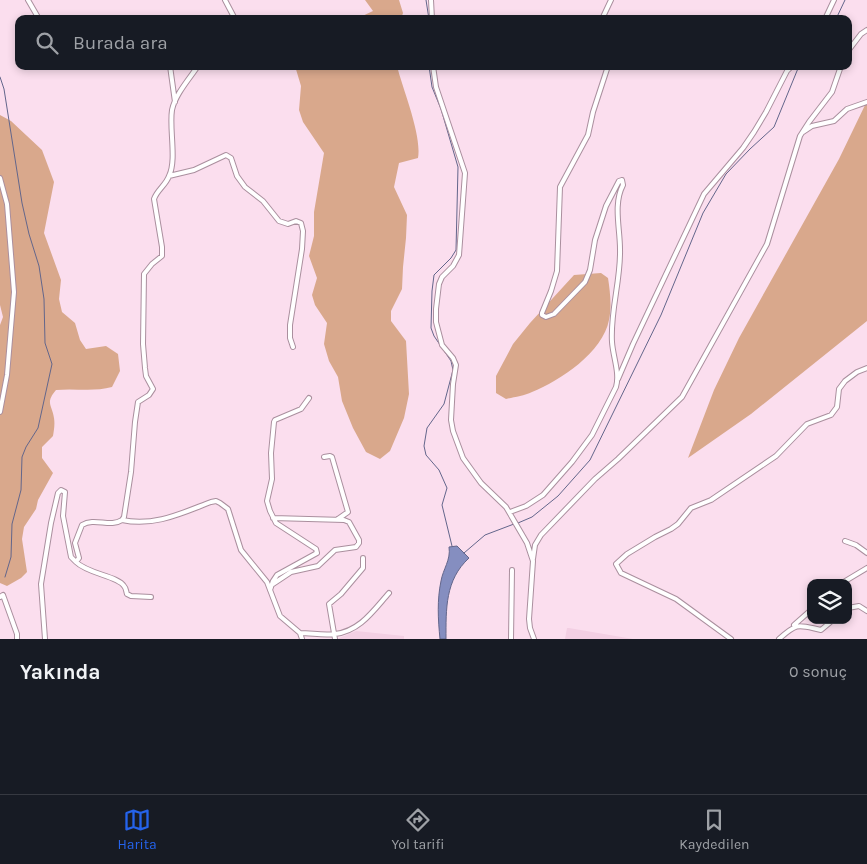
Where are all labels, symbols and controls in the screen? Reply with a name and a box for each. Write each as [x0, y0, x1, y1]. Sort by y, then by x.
search box [15, 15, 852, 70]
icon: search [33, 29, 61, 57]
text: Burada ara [73, 32, 168, 54]
map controls [807, 579, 852, 624]
button: layers [807, 579, 852, 624]
text: Yakında [20, 660, 101, 684]
text: 0 sonuç [789, 662, 847, 681]
tab: Harita [117, 806, 157, 853]
tab: Yol tarifi [392, 806, 444, 853]
tab: Kaydedilen [679, 806, 750, 853]

